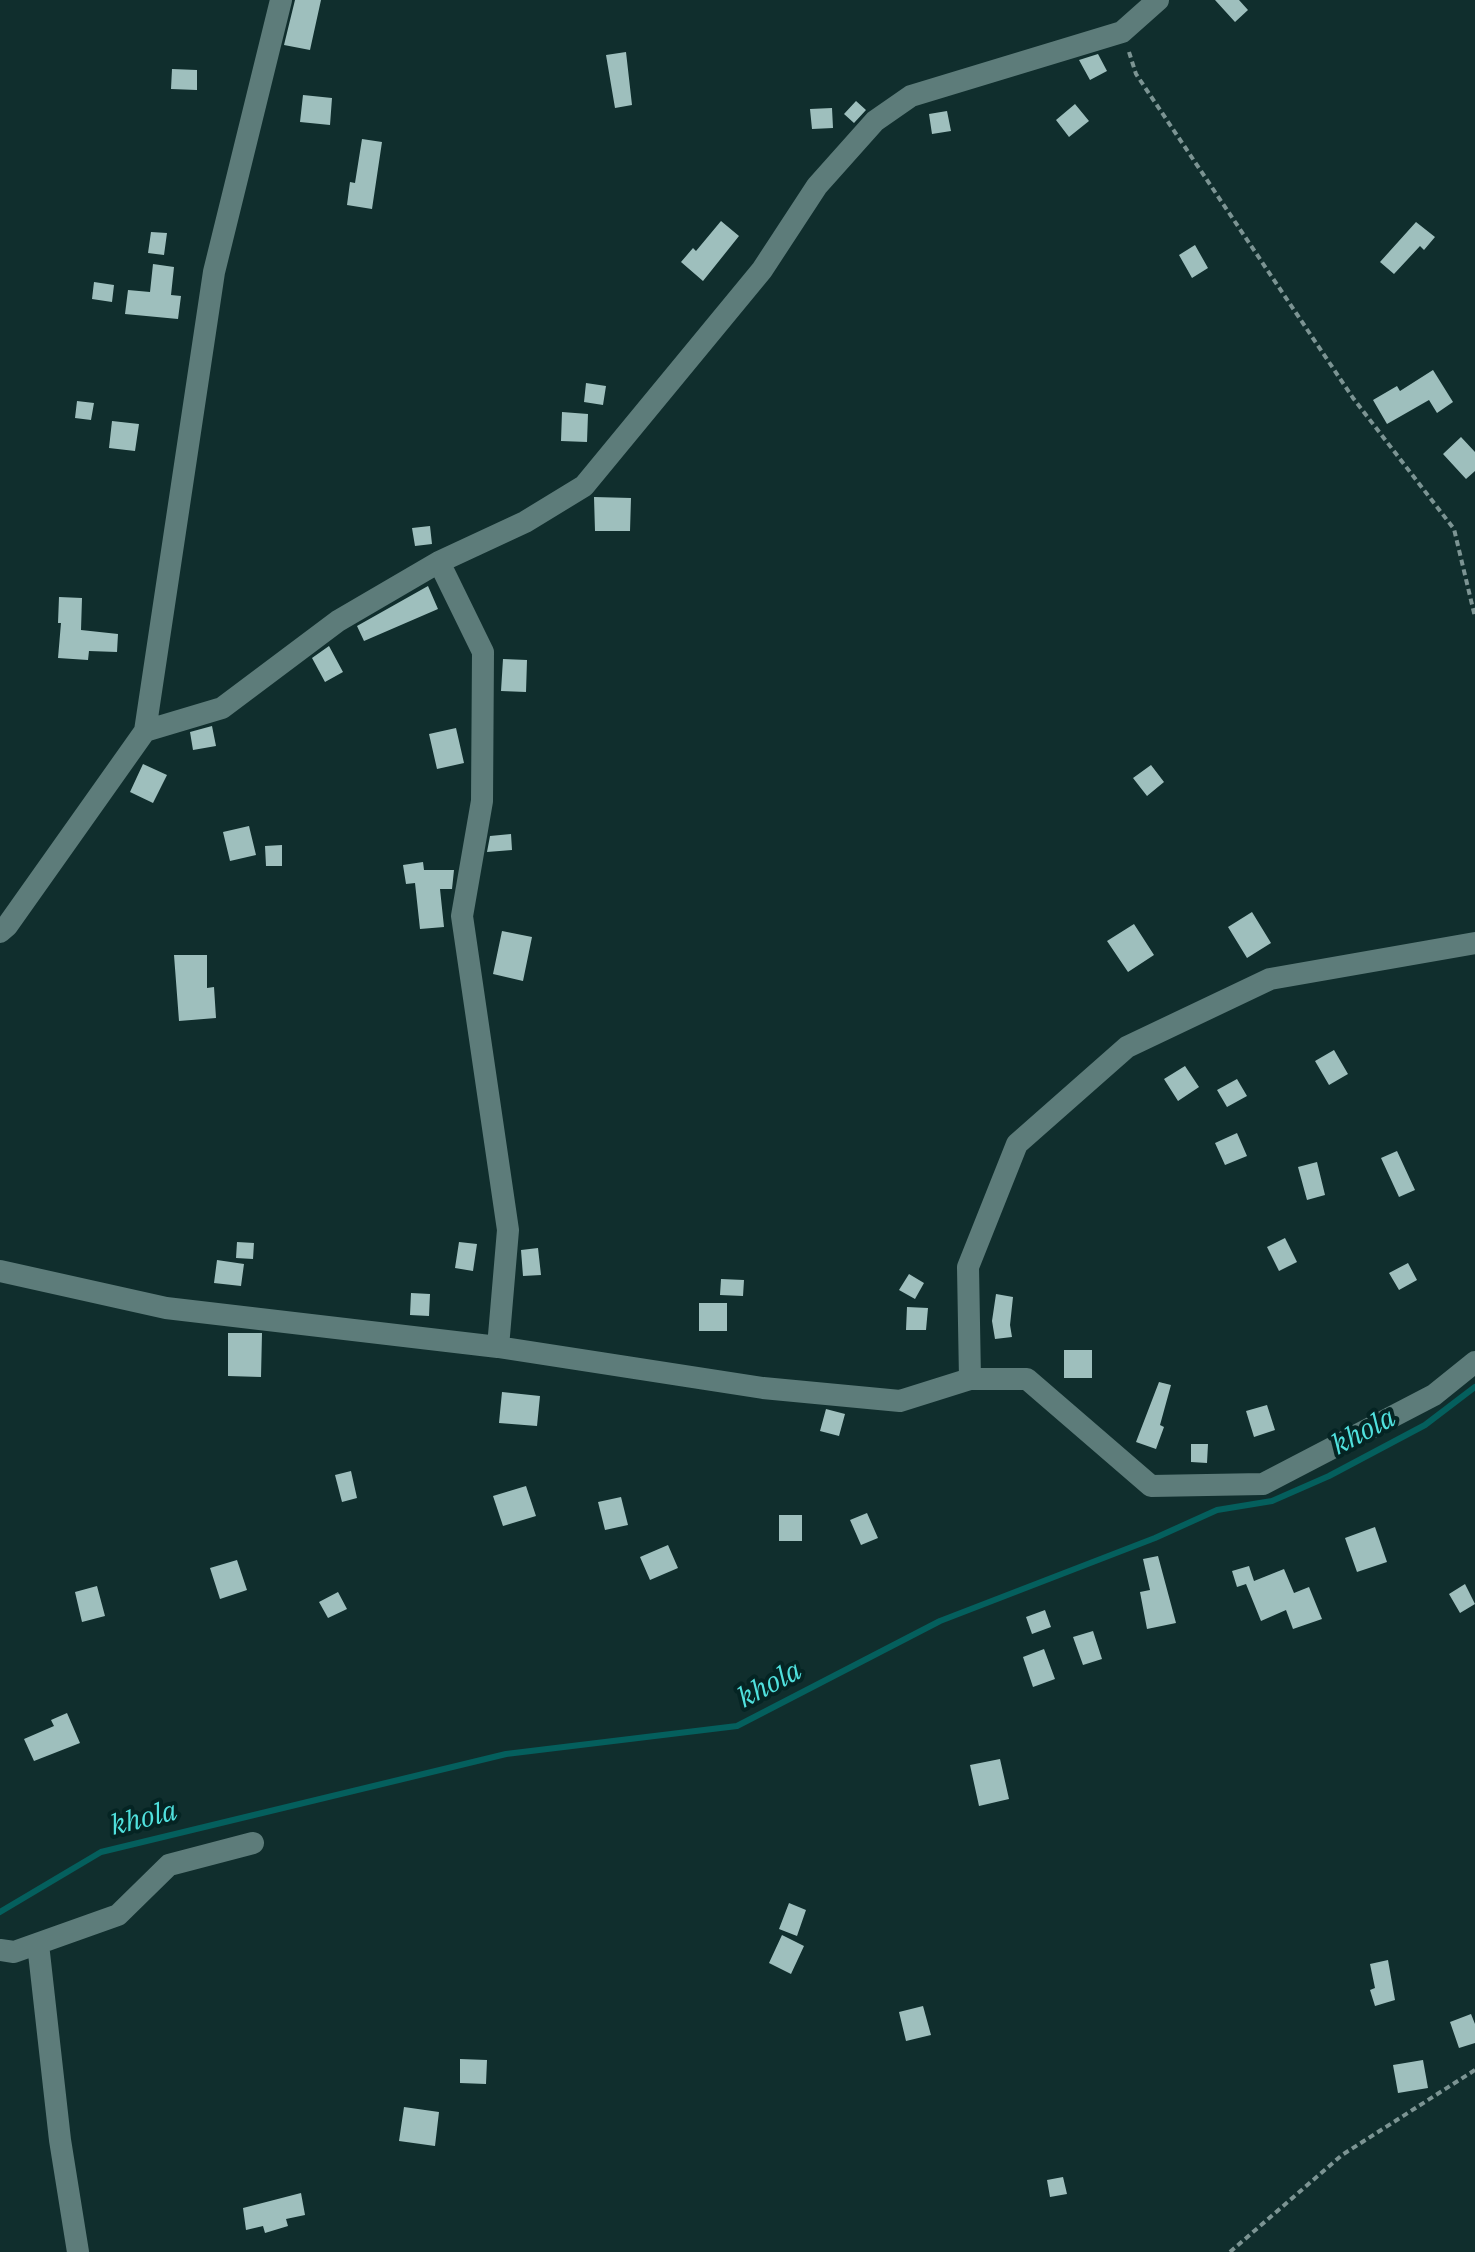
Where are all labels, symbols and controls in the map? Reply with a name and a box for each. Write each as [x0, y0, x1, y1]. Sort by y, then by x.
water label: khola [1326, 1401, 1402, 1463]
water label: khola [732, 1654, 808, 1716]
water label: khola [107, 1795, 181, 1843]

